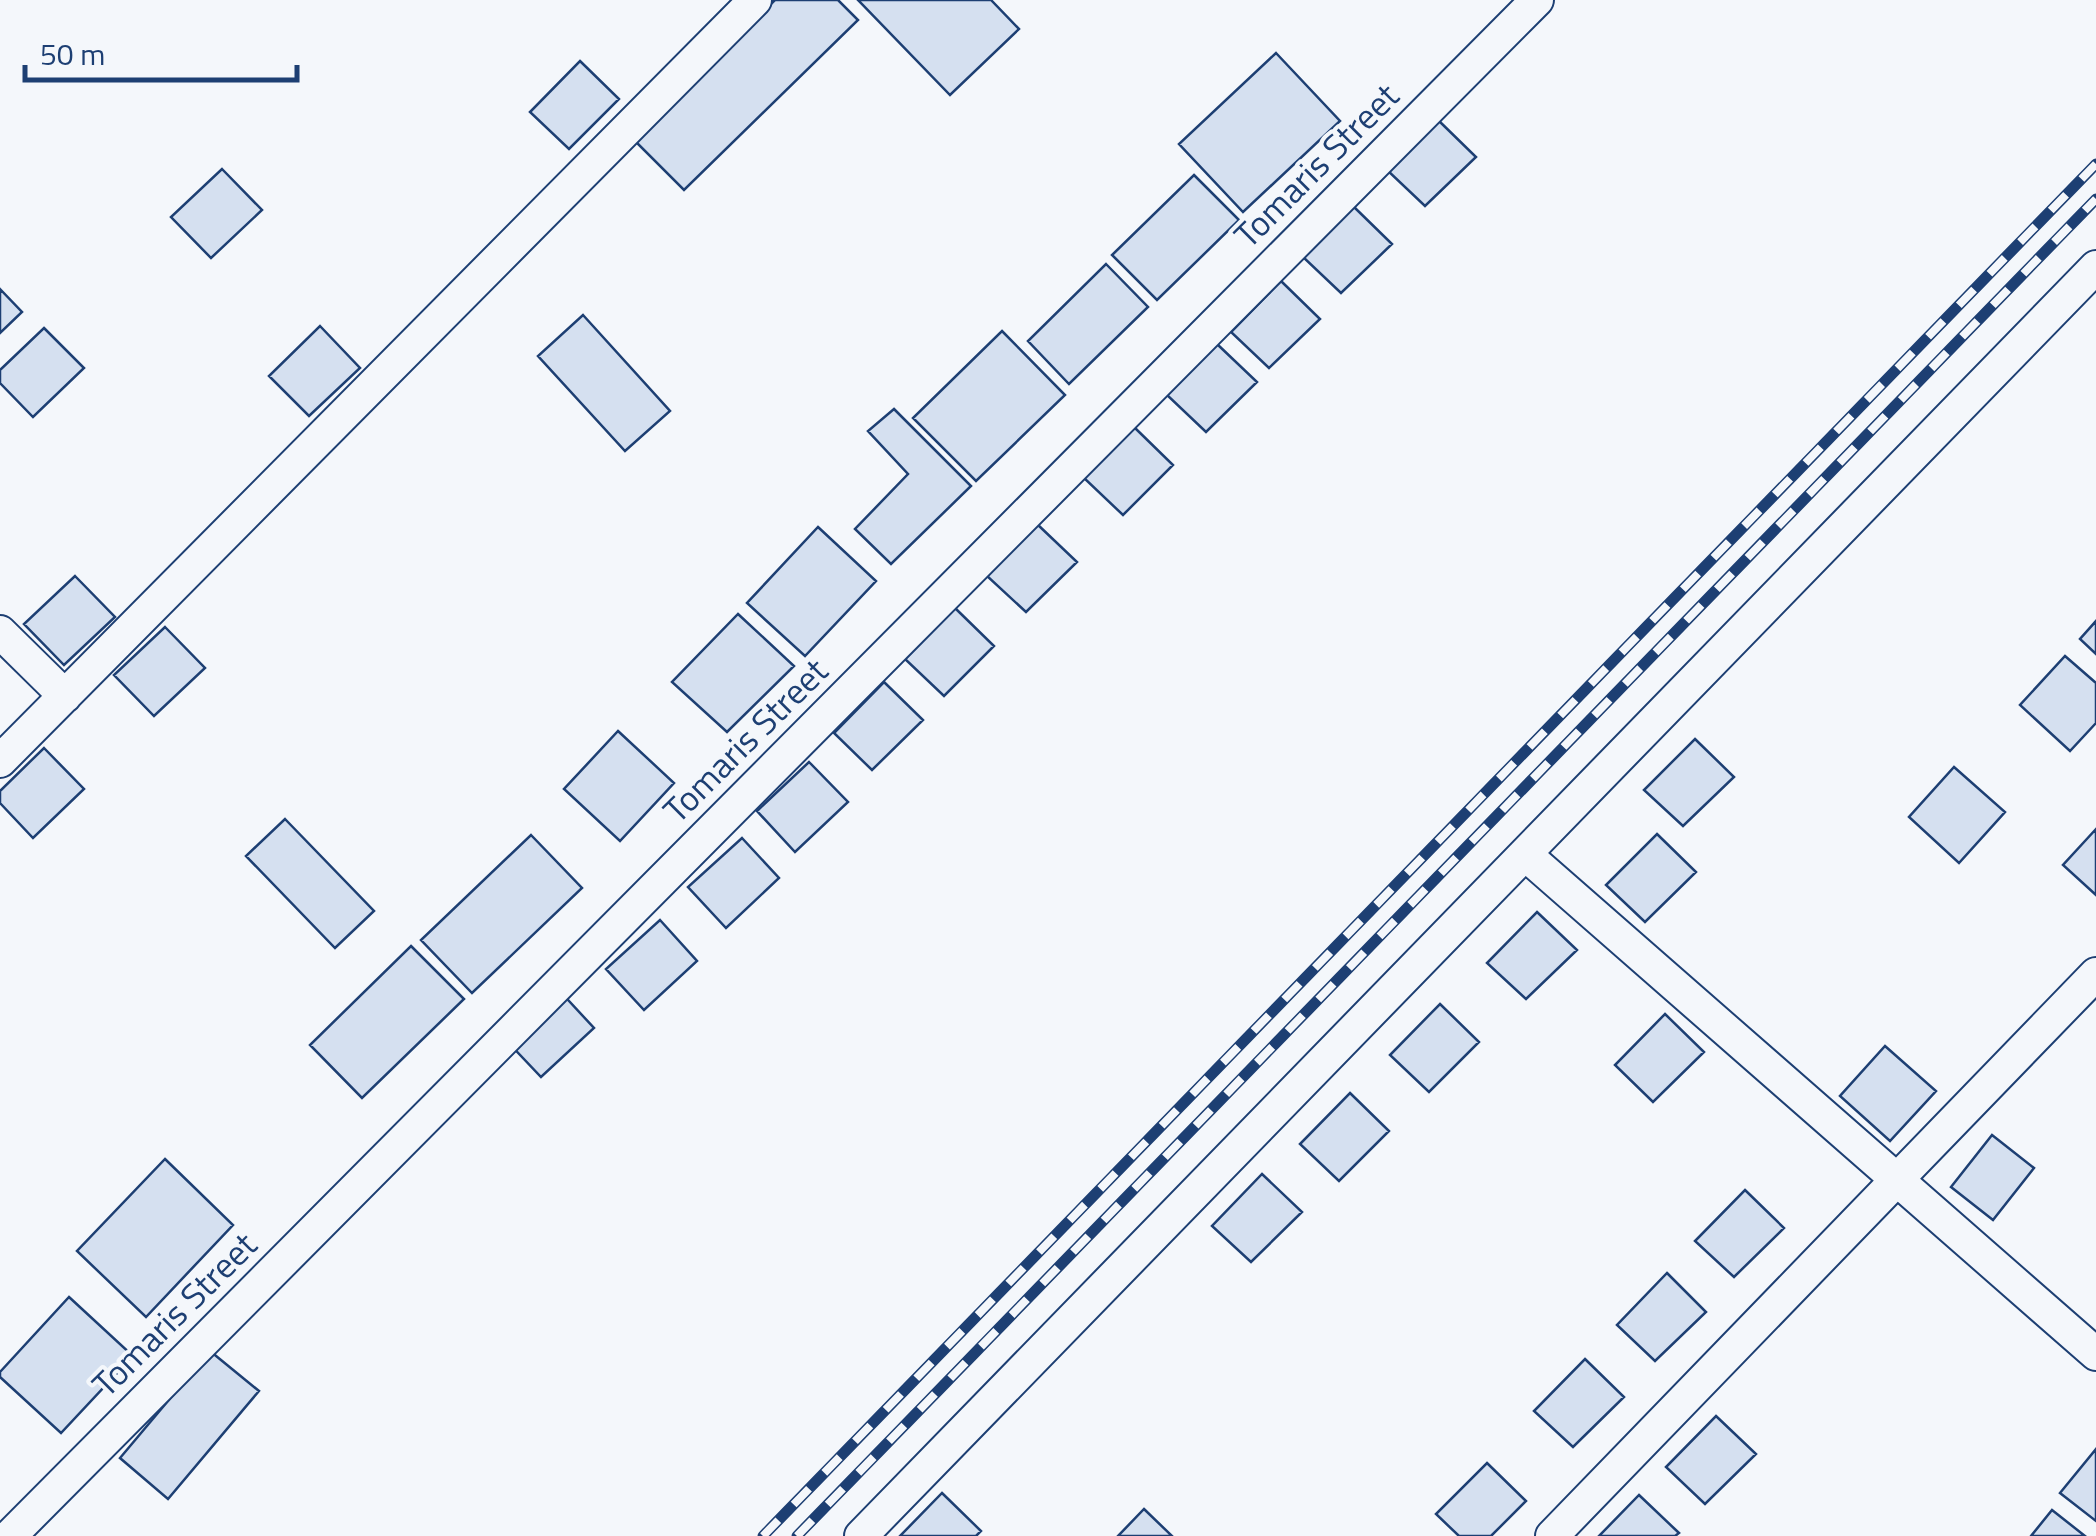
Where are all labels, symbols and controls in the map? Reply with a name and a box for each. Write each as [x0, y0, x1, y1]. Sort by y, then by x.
scale bar [25, 20, 298, 82]
text: 50 m [40, 31, 105, 77]
street label: Tomaris Street [1221, 70, 1411, 260]
street label: Tomaris Street [650, 645, 840, 835]
street label: Tomaris Street [79, 1219, 269, 1409]

